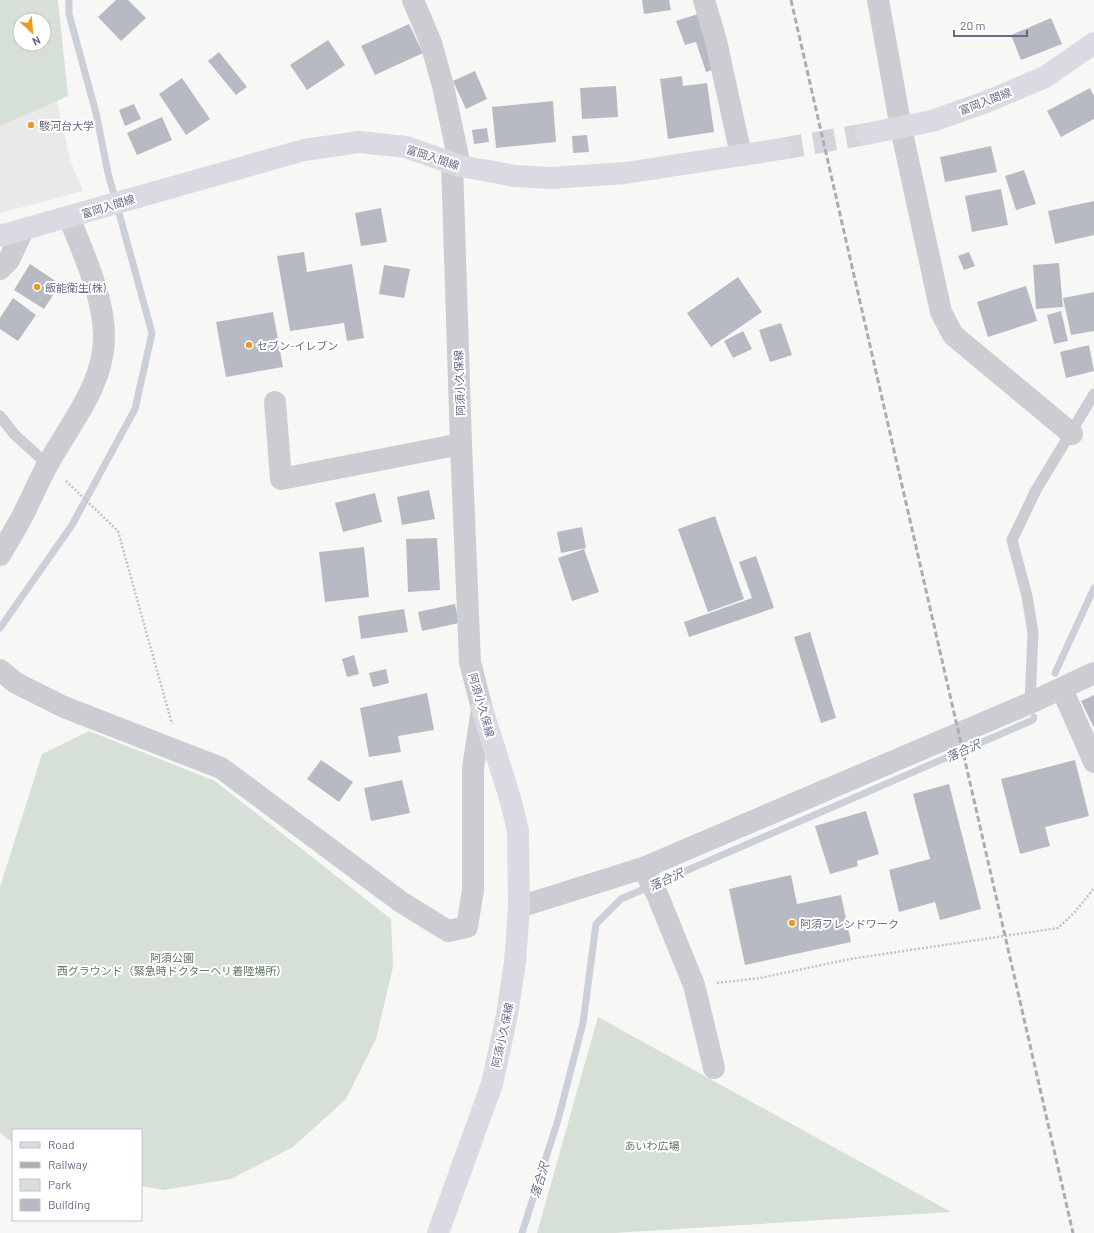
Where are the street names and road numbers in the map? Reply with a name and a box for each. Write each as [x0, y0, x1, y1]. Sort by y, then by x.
street label: 富岡入間線 [957, 85, 1013, 117]
street label: 富岡入間線 [405, 142, 461, 172]
street label: 富岡入間線 [80, 192, 136, 220]
street label: 阿須小久保線 [451, 350, 467, 416]
street label: 阿須小久保線 [467, 671, 497, 739]
street label: 阿須小久保線 [489, 1001, 515, 1069]

